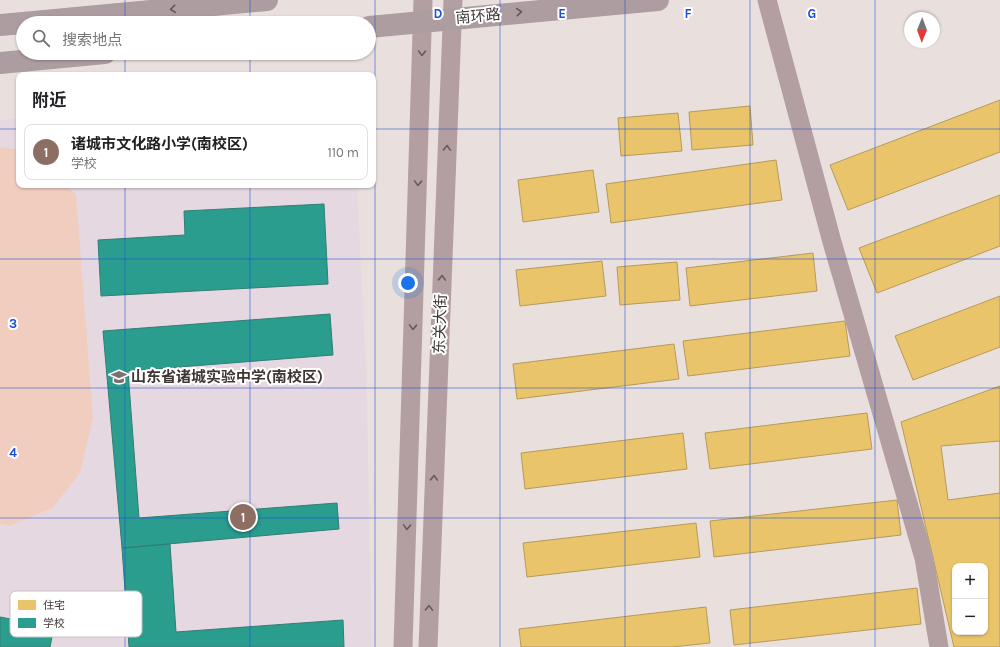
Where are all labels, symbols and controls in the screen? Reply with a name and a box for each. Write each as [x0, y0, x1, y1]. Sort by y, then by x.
one-way arrow [170, 4, 176, 13]
street label: 南环路 [455, 5, 501, 27]
text: D [434, 6, 443, 21]
text: E [558, 6, 566, 21]
text: F [684, 6, 692, 21]
text: G [808, 6, 816, 21]
one-way arrow [516, 8, 522, 17]
north arrow [904, 12, 940, 48]
search box [16, 16, 376, 60]
icon: search [30, 27, 52, 49]
text: 搜索地点 [62, 31, 122, 49]
one-way arrow [418, 50, 426, 56]
text: 附近 [32, 90, 66, 110]
text: 诸城市文化路小学(南校区) [71, 135, 248, 153]
text: 1 [44, 145, 48, 160]
text: 110 m [327, 145, 359, 160]
one-way arrow [443, 145, 452, 151]
text: 学校 [71, 156, 97, 171]
one-way arrow [414, 180, 422, 186]
your location [398, 273, 418, 293]
one-way arrow [438, 275, 446, 281]
street label: 东关大街 [430, 294, 450, 354]
text: 3 [9, 316, 17, 331]
one-way arrow [409, 324, 418, 330]
school or university icon: 山东省诸城实验中学(南校区) [110, 368, 128, 386]
place label: 山东省诸城实验中学(南校区) [131, 368, 323, 386]
text: 4 [9, 445, 17, 460]
one-way arrow [430, 475, 439, 481]
pin: 1 [230, 502, 256, 532]
one-way arrow [403, 524, 411, 530]
map controls [952, 563, 988, 635]
button: + [952, 563, 988, 599]
legend [10, 591, 142, 637]
text: 住宅 [43, 599, 65, 612]
button: − [952, 599, 988, 635]
one-way arrow [425, 605, 433, 611]
text: 学校 [43, 617, 65, 630]

